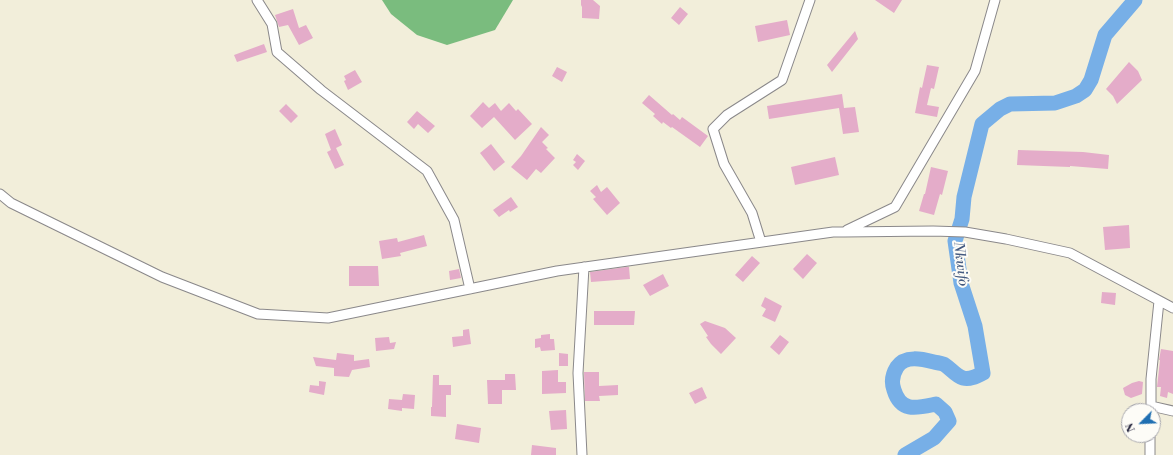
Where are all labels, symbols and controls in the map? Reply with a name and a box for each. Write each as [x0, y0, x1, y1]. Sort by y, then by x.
water label: Nkwifo [949, 241, 971, 287]
north arrow [1121, 403, 1161, 443]
text: N [1123, 421, 1139, 434]

